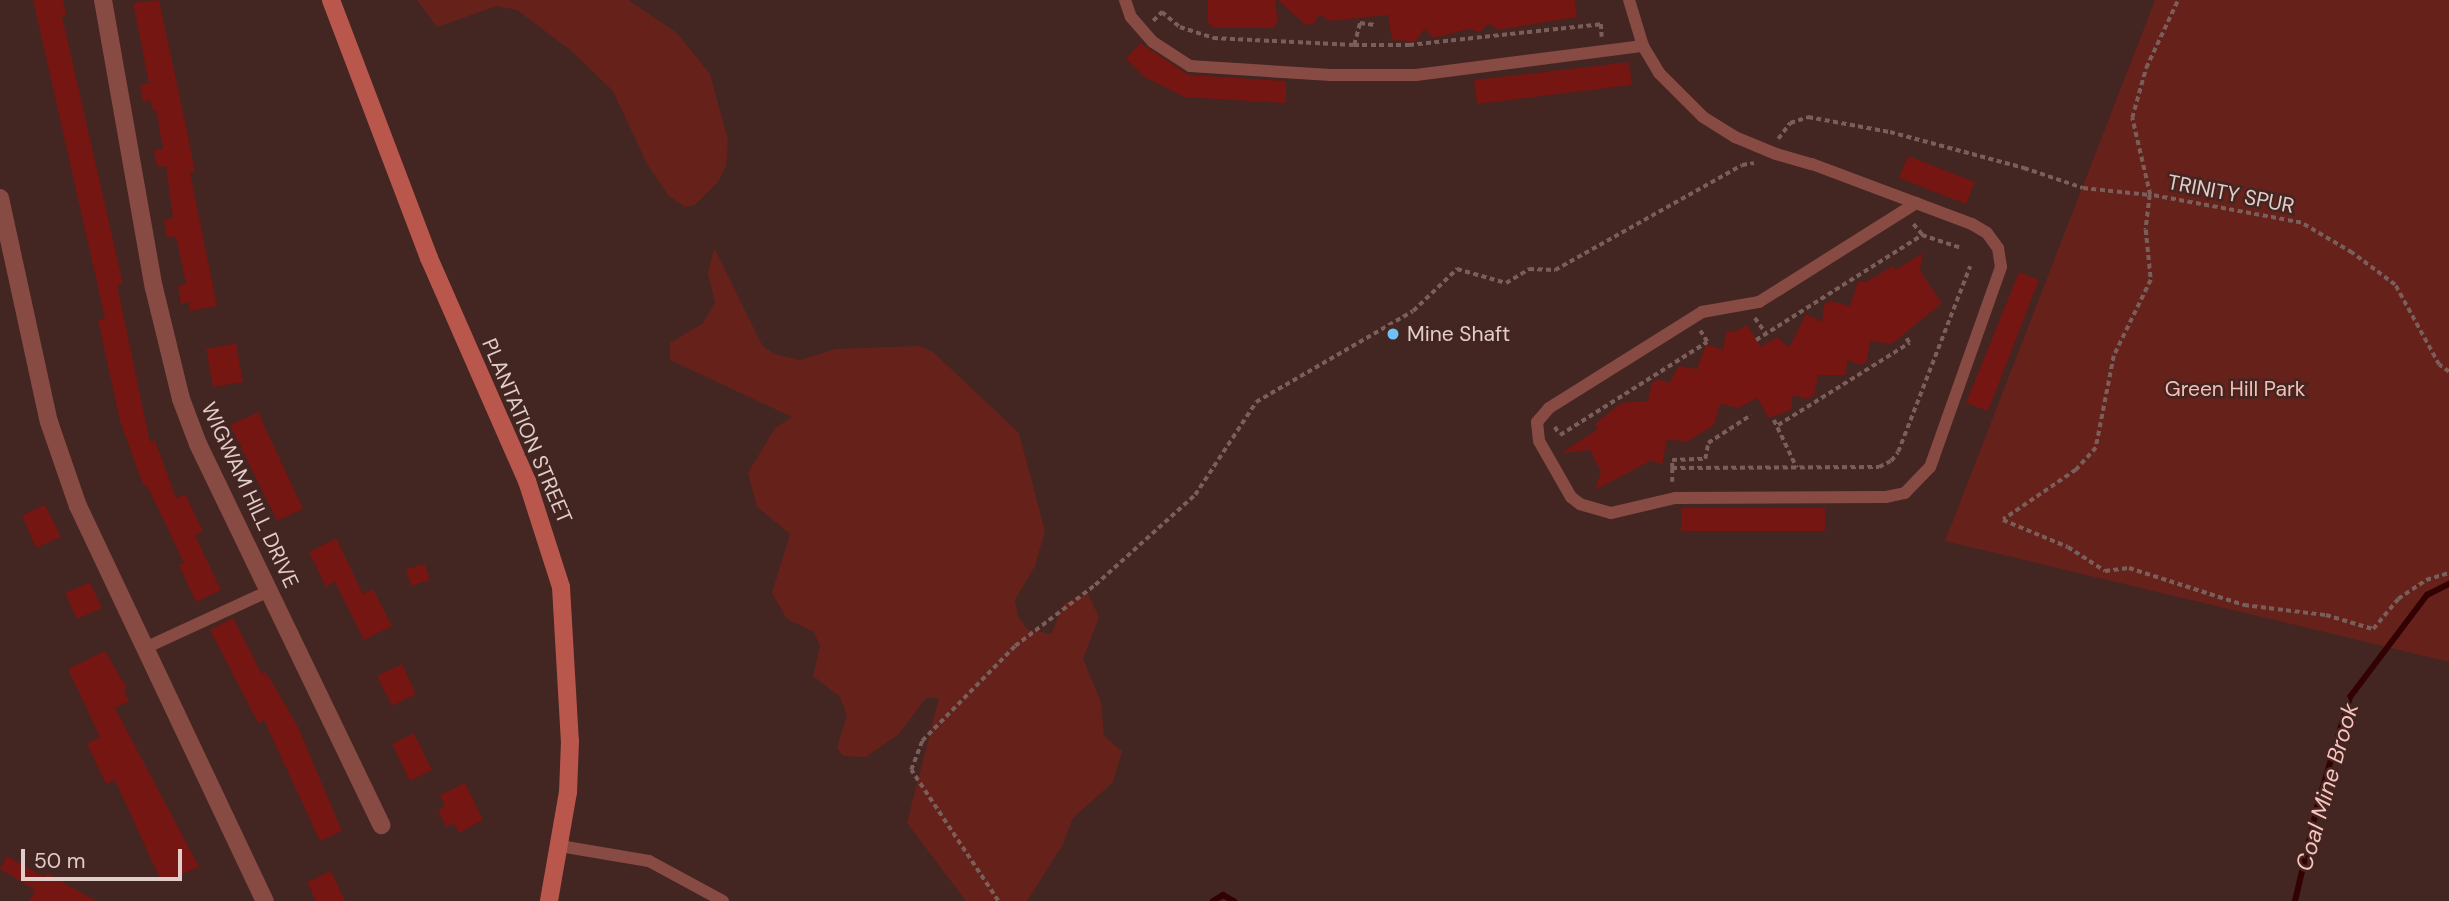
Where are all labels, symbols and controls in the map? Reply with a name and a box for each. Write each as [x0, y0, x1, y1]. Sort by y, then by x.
street label: TRINITY SPUR [2165, 169, 2297, 219]
place label: Mine Shaft [1407, 321, 1510, 347]
marker: Mine Shaft [1385, 326, 1401, 342]
street label: PLANTATION STREET [477, 335, 577, 527]
park label: Green Hill Park [2165, 376, 2305, 402]
street label: WIGWAM HILL DRIVE [196, 398, 304, 592]
water label: Coal Mine Brook [2290, 700, 2364, 874]
scale bar [24, 834, 186, 878]
text: 50 m [34, 847, 85, 875]

